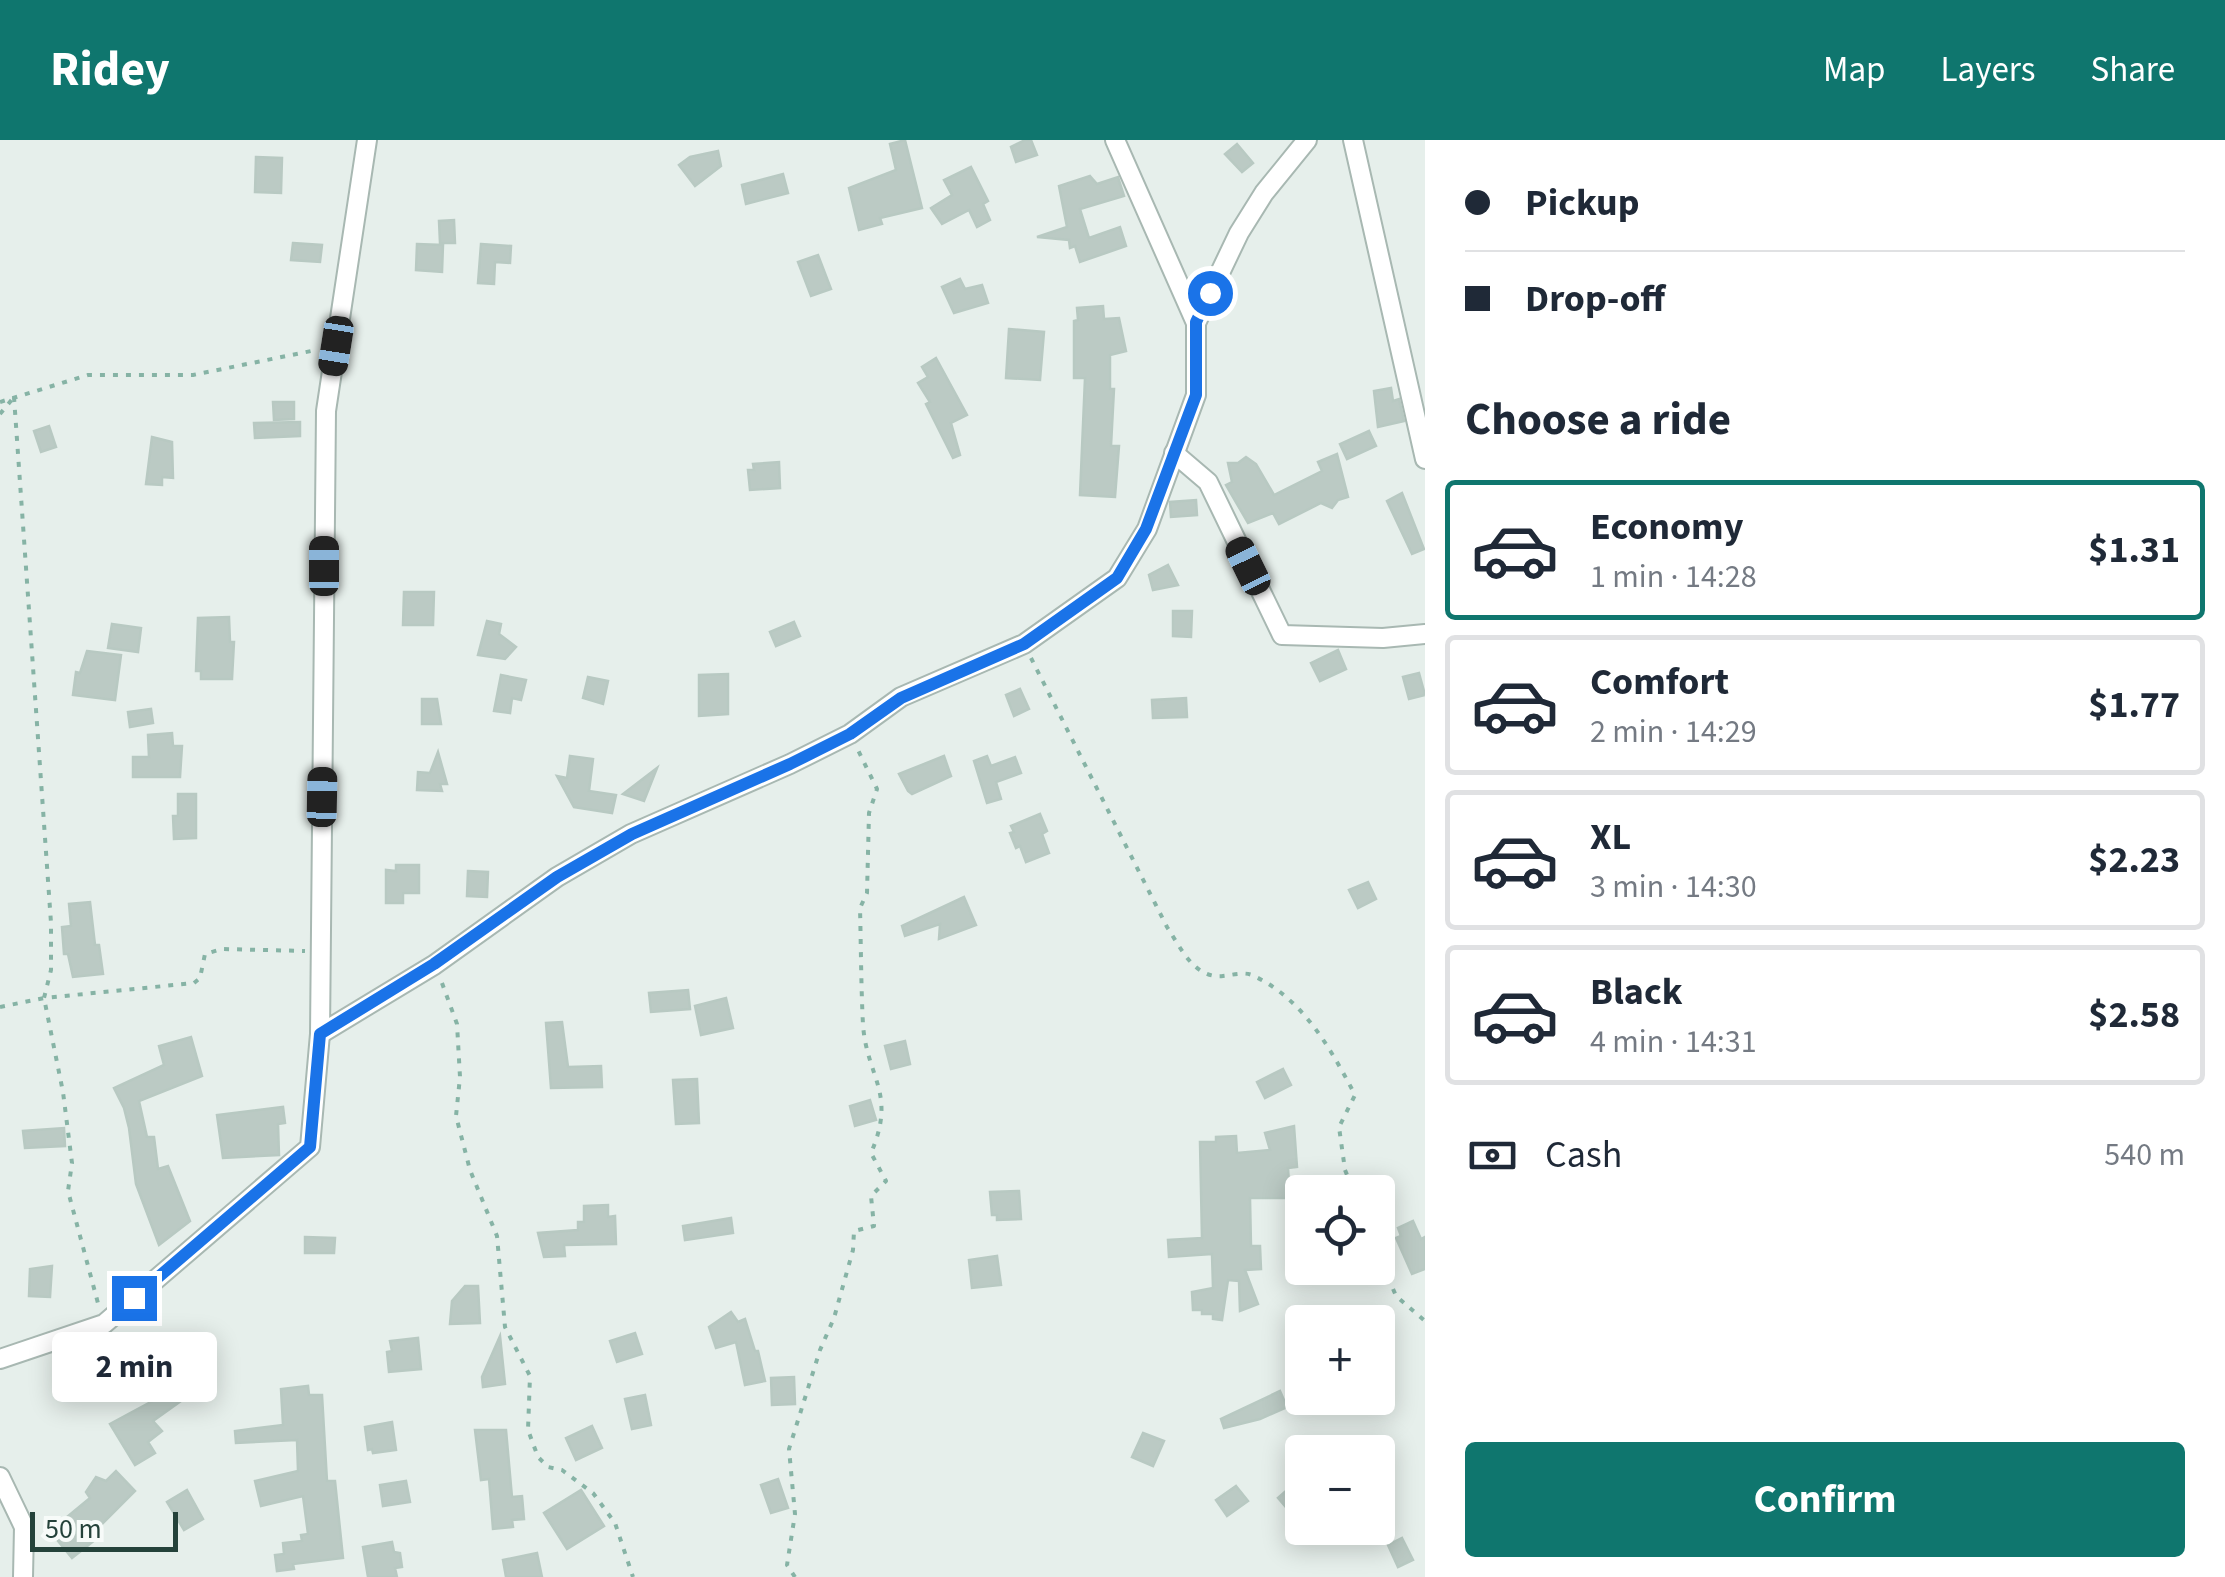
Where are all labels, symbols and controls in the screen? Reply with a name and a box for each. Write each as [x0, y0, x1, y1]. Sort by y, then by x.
text: Ridey [50, 36, 170, 104]
text: Map [1823, 45, 1886, 95]
text: Layers [1941, 45, 2035, 95]
text: Share [2090, 45, 2175, 95]
text: Pickup [1525, 176, 1639, 230]
route start [1188, 271, 1233, 316]
text: Drop-off [1525, 272, 1665, 326]
car [316, 314, 356, 378]
text: Choose a ride [1465, 388, 1731, 452]
text: Economy [1590, 500, 1743, 554]
icon: car [1470, 505, 1560, 595]
text: $1.31 [2088, 523, 2180, 577]
car [1221, 532, 1275, 600]
car [309, 536, 339, 596]
text: 1 min · 14:28 [1590, 554, 1757, 600]
text: Comfort [1590, 655, 1729, 709]
icon: car [1470, 660, 1560, 750]
text: $1.77 [2088, 678, 2180, 732]
text: 2 min · 14:29 [1590, 709, 1757, 755]
car [306, 767, 338, 827]
text: XL [1590, 810, 1631, 864]
icon: car [1470, 815, 1560, 905]
text: $2.23 [2088, 833, 2180, 887]
text: 3 min · 14:30 [1590, 864, 1757, 910]
text: Black [1590, 965, 1683, 1019]
icon: car [1470, 970, 1560, 1060]
text: $2.58 [2088, 988, 2180, 1042]
text: 4 min · 14:31 [1590, 1019, 1757, 1065]
icon: cash [1465, 1128, 1520, 1183]
text: Cash [1545, 1128, 1622, 1182]
text: 540 m [2104, 1132, 2185, 1178]
map controls [1285, 1175, 1395, 1545]
button: locate [1285, 1175, 1395, 1285]
route end [112, 1276, 157, 1321]
button: + [1285, 1305, 1395, 1415]
callout: 2 min [52, 1333, 216, 1403]
text: 2 min [96, 1344, 173, 1390]
button: − [1285, 1435, 1395, 1545]
button: Confirm [1465, 1442, 2185, 1557]
scale bar [30, 1507, 178, 1552]
text: 50 m [45, 1509, 102, 1549]

